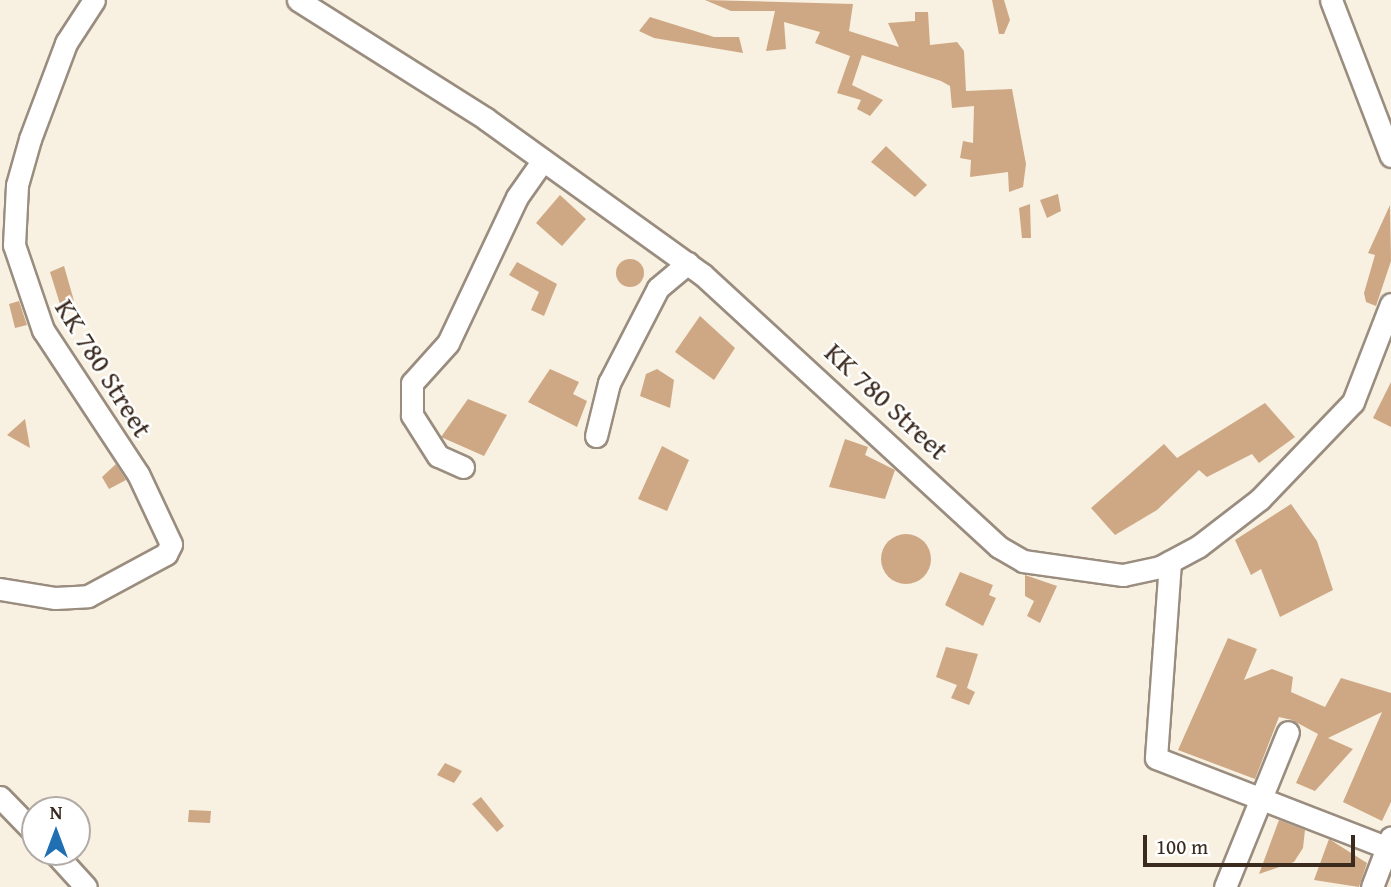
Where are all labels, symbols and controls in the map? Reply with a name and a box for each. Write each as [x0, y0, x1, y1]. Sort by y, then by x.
street label: KK 780 Street [48, 293, 160, 443]
street label: KK 780 Street [818, 335, 956, 467]
north arrow [21, 796, 91, 866]
text: N [50, 798, 62, 826]
scale bar [1146, 820, 1358, 864]
text: 100 m [1156, 831, 1208, 862]

